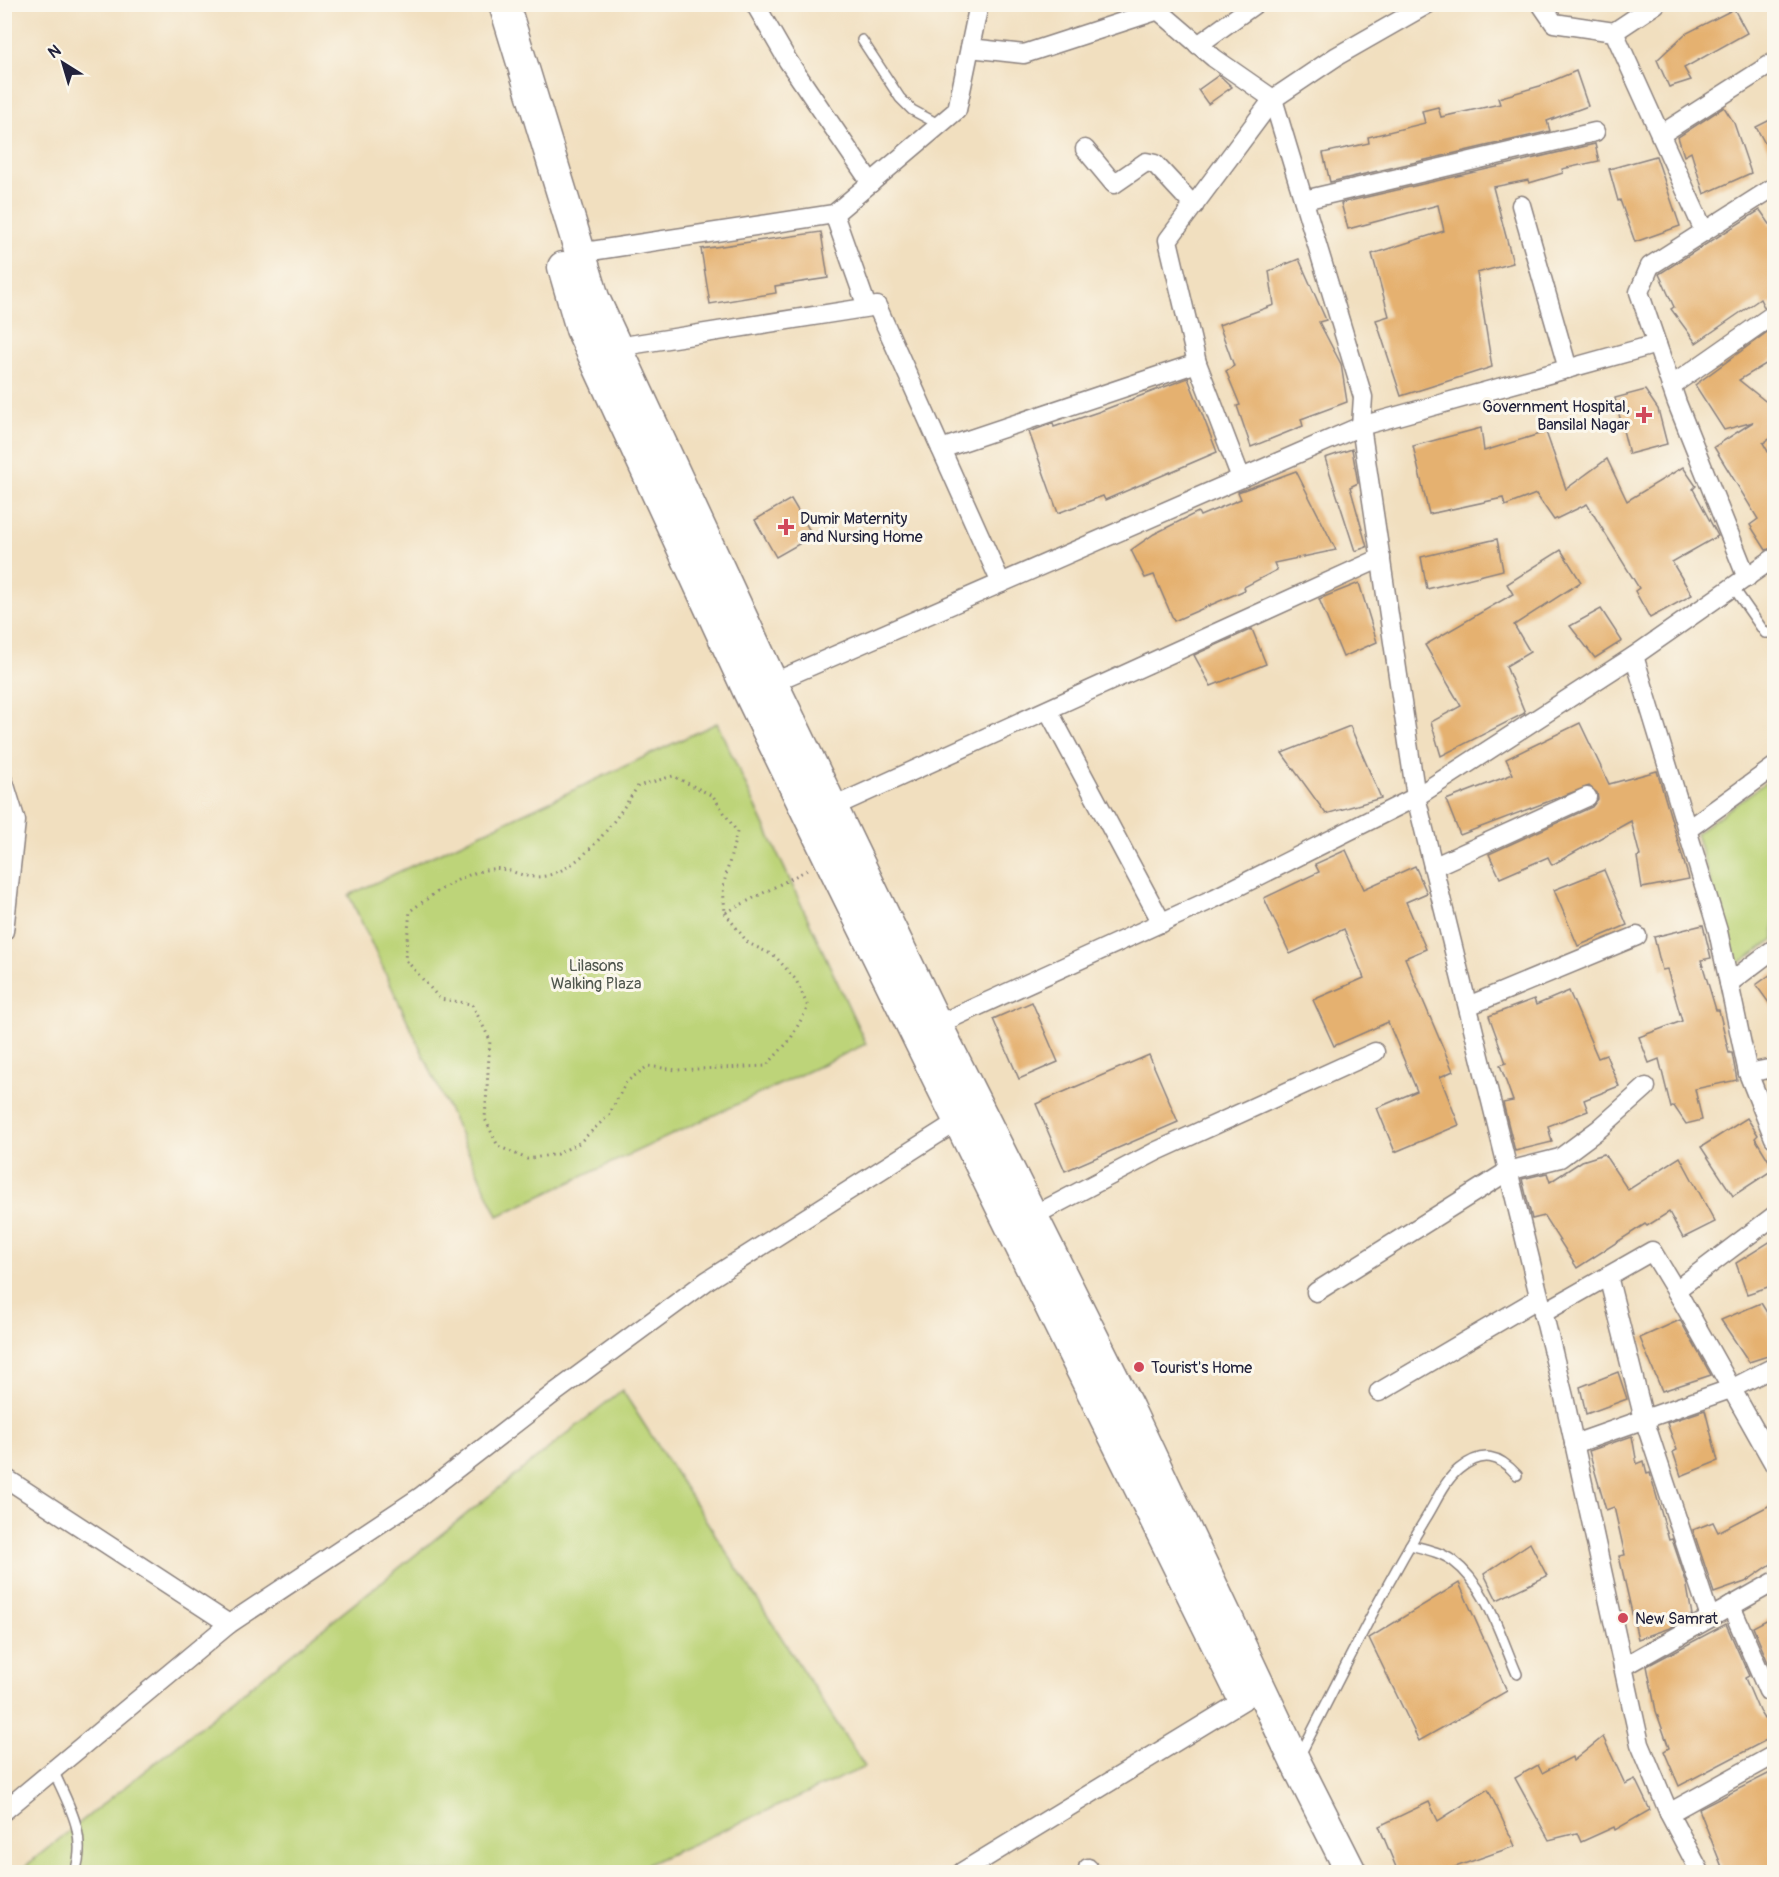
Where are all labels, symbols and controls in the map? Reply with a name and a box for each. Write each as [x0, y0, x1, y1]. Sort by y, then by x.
north arrow [33, 33, 93, 93]
text: N [44, 40, 65, 63]
place label: Government Hospital, Bansilal Nagar [1482, 397, 1630, 435]
marker: Government Hospital, Bansilal Nagar [1635, 406, 1653, 424]
place label: Dumir Maternity and Nursing Home [800, 509, 923, 547]
marker: Dumir Maternity and Nursing Home [777, 518, 795, 536]
park label: Lilasons Walking Plaza [551, 956, 641, 994]
place label: Tourist's Home [1151, 1358, 1252, 1378]
marker: Tourist's Home [1132, 1360, 1146, 1374]
place label: New Samrat [1635, 1609, 1719, 1629]
marker: New Samrat [1616, 1611, 1630, 1625]

